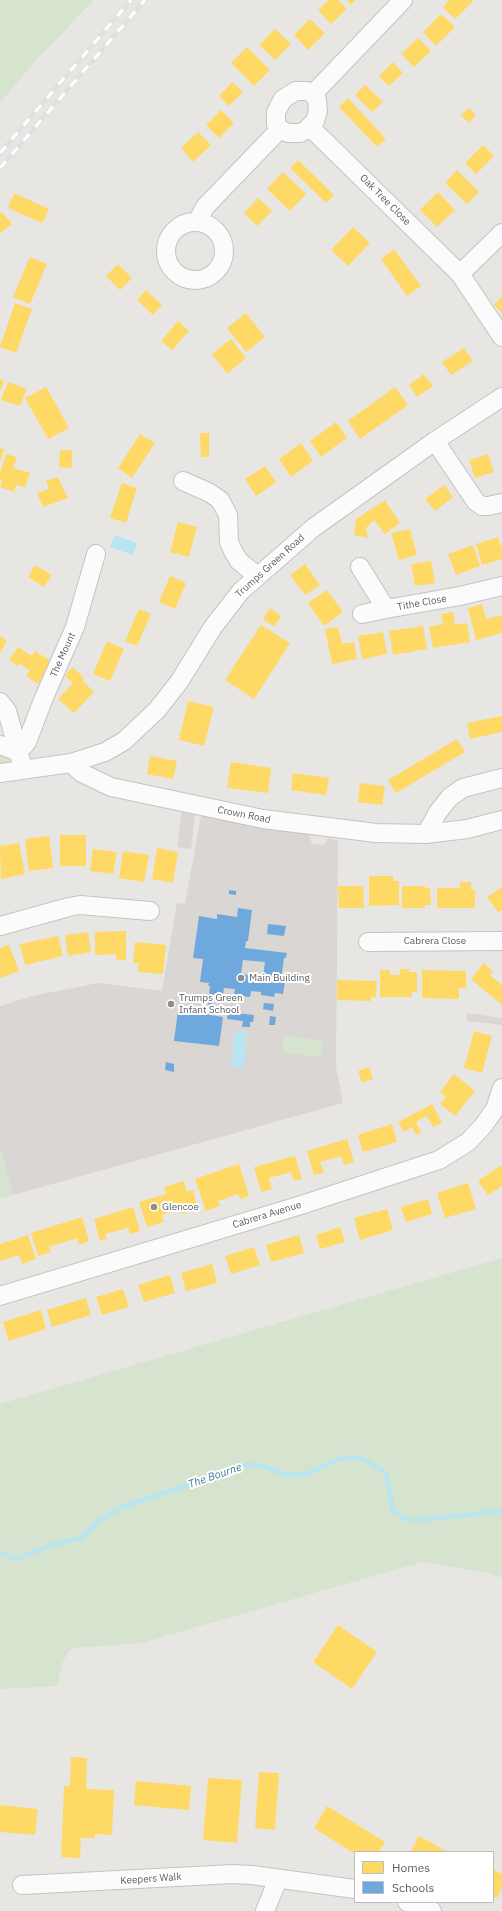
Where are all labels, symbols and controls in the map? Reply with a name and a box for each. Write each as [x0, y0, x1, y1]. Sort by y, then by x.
street label: Oak Tree Close [357, 172, 413, 228]
street label: Trumps Green Road [233, 532, 307, 600]
street label: Tithe Close [396, 593, 448, 613]
street label: The Mount [48, 631, 78, 679]
street label: Crown Road [216, 804, 272, 826]
street label: Cabrera Close [404, 935, 466, 947]
place label: Main Building [249, 972, 310, 984]
marker: Main Building [236, 973, 246, 983]
place label: Trumps Green Infant School [179, 992, 243, 1016]
marker: Trumps Green Infant School [166, 999, 176, 1009]
street label: Cabrera Avenue [231, 1199, 303, 1231]
place label: Glencoe [162, 1201, 199, 1213]
marker: Glencoe [149, 1202, 159, 1212]
water label: The Bourne [187, 1461, 243, 1491]
legend [354, 1851, 494, 1903]
text: Homes [392, 1860, 430, 1875]
street label: Keepers Walk [120, 1871, 182, 1887]
text: Schools [392, 1880, 434, 1895]

